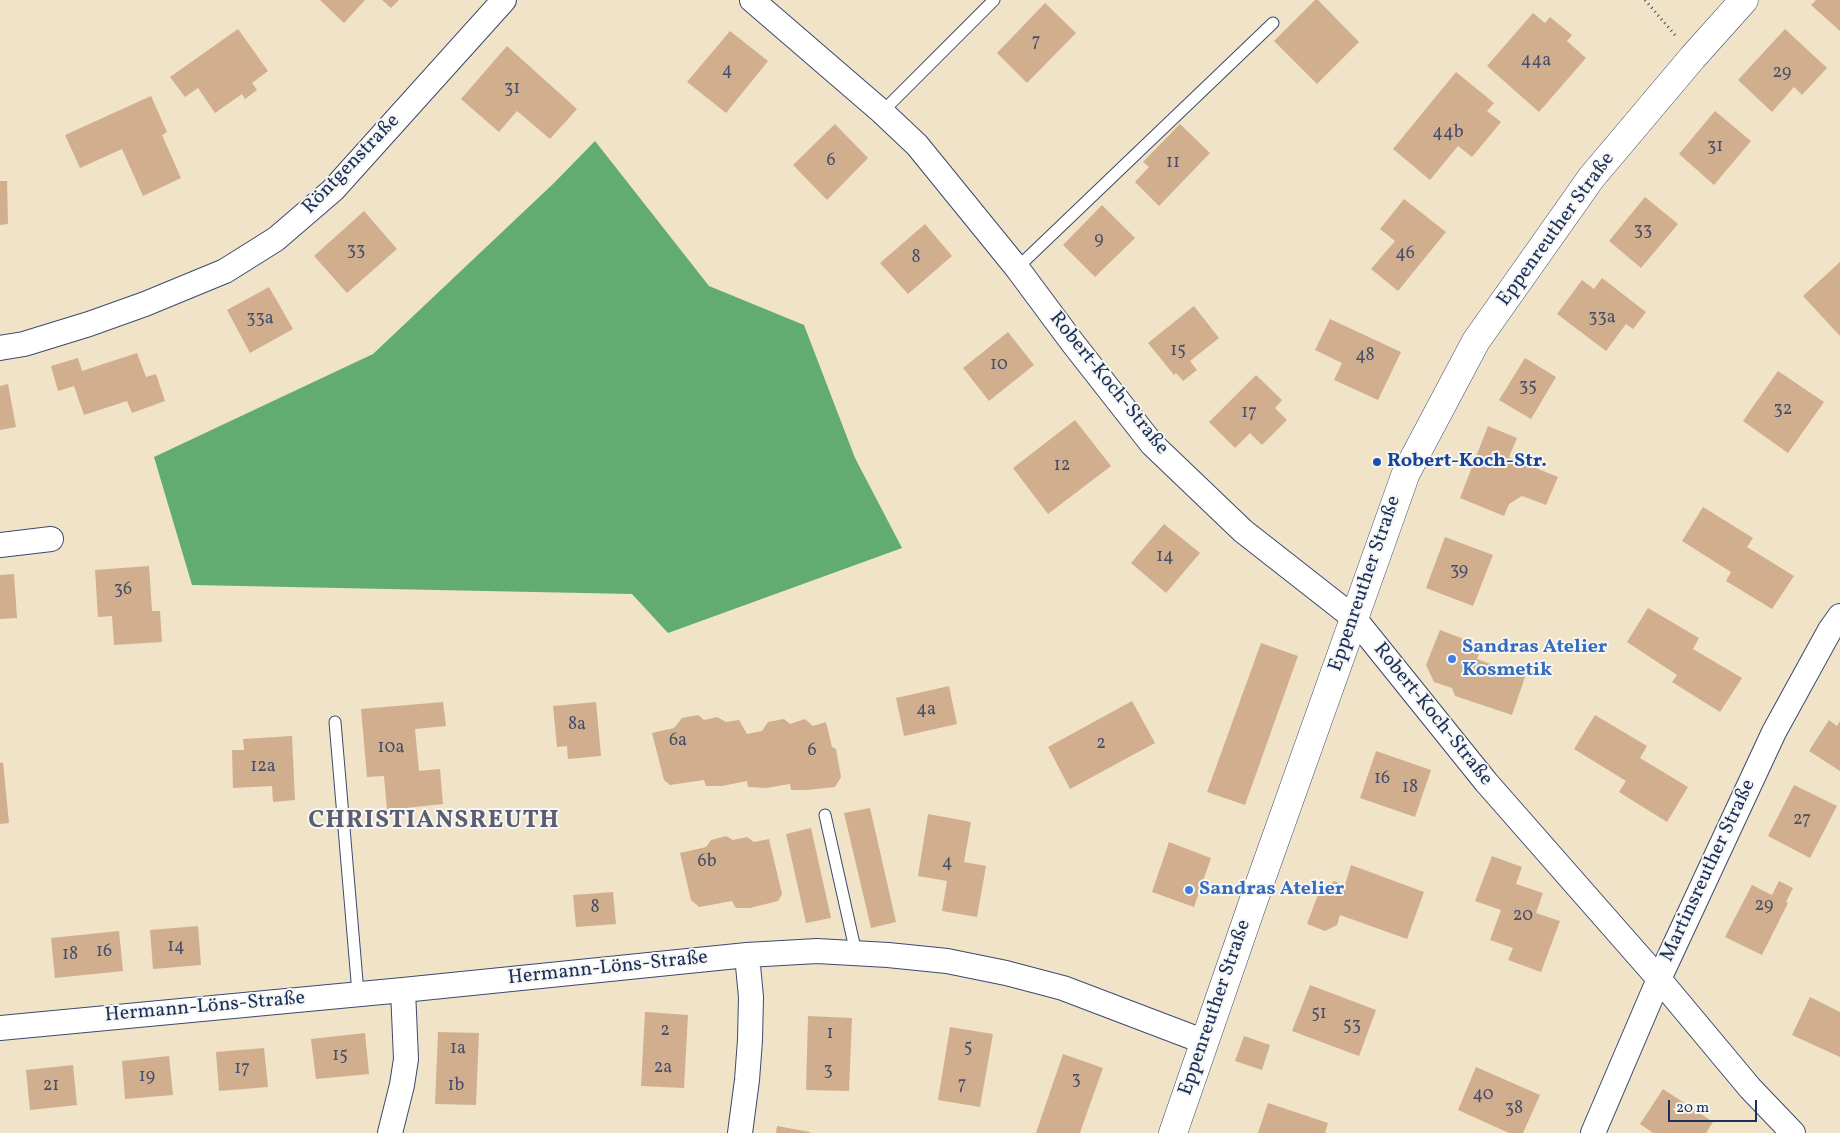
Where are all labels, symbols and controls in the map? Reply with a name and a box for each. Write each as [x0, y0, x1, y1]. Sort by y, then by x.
house number: 7 [1032, 32, 1040, 54]
house number: 44a [1521, 51, 1551, 73]
house number: 4 [722, 61, 732, 83]
house number: 29 [1773, 63, 1791, 85]
house number: 31 [504, 79, 520, 101]
street label: Röntgenstraße [298, 110, 406, 220]
house number: 44b [1432, 123, 1464, 145]
house number: 31 [1707, 137, 1723, 159]
street label: Eppenreuther Straße [1493, 148, 1621, 312]
house number: 6 [826, 151, 836, 173]
house number: 11 [1166, 153, 1180, 175]
house number: 33 [1634, 221, 1652, 243]
house number: 9 [1094, 230, 1104, 252]
house number: 33 [347, 241, 365, 263]
house number: 46 [1395, 244, 1415, 266]
house number: 8 [911, 248, 921, 270]
street label: Robert-Koch-Straße [1043, 308, 1173, 460]
house number: 33a [1588, 308, 1616, 330]
house number: 33a [246, 309, 274, 331]
house number: 15 [1170, 341, 1186, 363]
house number: 48 [1355, 346, 1375, 368]
house number: 10 [990, 355, 1008, 377]
house number: 35 [1519, 377, 1537, 399]
house number: 32 [1774, 400, 1792, 422]
house number: 17 [1241, 403, 1257, 425]
place label: Robert-Koch-Str. [1387, 450, 1547, 474]
house number: 12 [1054, 456, 1070, 478]
marker: Robert-Koch-Str. [1371, 456, 1383, 468]
street label: Eppenreuther Straße [1325, 493, 1407, 675]
house number: 14 [1156, 547, 1174, 569]
house number: 39 [1450, 561, 1468, 583]
house number: 36 [114, 580, 132, 602]
place label: Sandras Atelier Kosmetik [1462, 636, 1607, 683]
street label: Robert-Koch-Straße [1367, 639, 1497, 791]
marker: Sandras Atelier Kosmetik [1446, 653, 1458, 665]
house number: 4a [916, 700, 936, 722]
house number: 8a [568, 715, 586, 737]
house number: 6a [669, 731, 687, 753]
house number: 2 [1096, 734, 1106, 756]
house number: 10a [378, 738, 404, 760]
house number: 6 [807, 741, 817, 763]
house number: 12a [250, 757, 276, 779]
house number: 16 [1374, 769, 1390, 791]
street label: Martinsreuther Straße [1656, 776, 1762, 966]
house number: 18 [1402, 778, 1418, 800]
district label: CHRISTIANSREUTH [306, 807, 562, 837]
house number: 27 [1793, 810, 1811, 832]
house number: 6b [698, 852, 716, 874]
house number: 4 [942, 853, 952, 875]
place label: Sandras Atelier [1199, 878, 1344, 902]
marker: Sandras Atelier [1183, 884, 1195, 896]
house number: 29 [1755, 896, 1773, 918]
house number: 8 [590, 898, 600, 920]
house number: 20 [1513, 906, 1533, 928]
street label: Eppenreuther Straße [1175, 917, 1257, 1099]
house number: 14 [167, 937, 185, 959]
house number: 16 [96, 942, 112, 964]
house number: 18 [62, 945, 78, 967]
street label: Hermann-Löns-Straße [507, 947, 709, 991]
street label: Hermann-Löns-Straße [104, 987, 306, 1029]
house number: 51 [1311, 1004, 1327, 1026]
house number: 53 [1343, 1016, 1361, 1038]
house number: 2 [660, 1021, 670, 1043]
house number: 1 [827, 1024, 833, 1046]
house number: 5 [964, 1038, 972, 1060]
house number: 1a [450, 1039, 466, 1061]
house number: 15 [332, 1046, 348, 1068]
house number: 2a [654, 1058, 672, 1080]
house number: 17 [234, 1059, 250, 1081]
house number: 3 [823, 1061, 833, 1083]
house number: 19 [139, 1067, 155, 1089]
house number: 3 [1071, 1070, 1081, 1092]
house number: 7 [958, 1075, 966, 1097]
house number: 21 [43, 1076, 59, 1098]
house number: 1b [448, 1076, 464, 1098]
house number: 40 [1472, 1085, 1494, 1107]
scale bar [1670, 1090, 1759, 1122]
text: 20 m [1676, 1098, 1709, 1119]
house number: 38 [1505, 1099, 1523, 1121]

